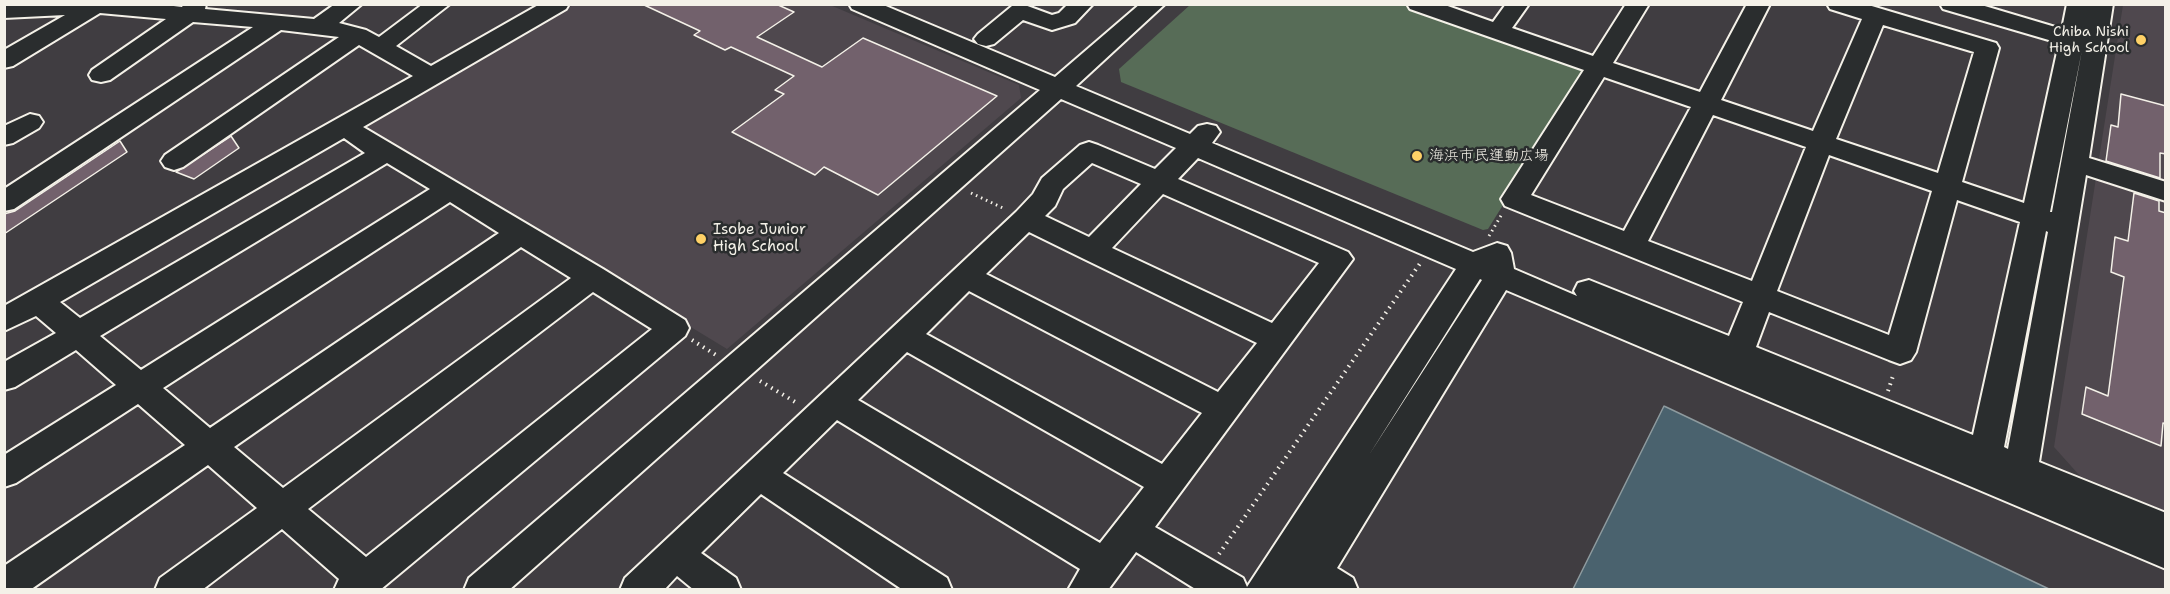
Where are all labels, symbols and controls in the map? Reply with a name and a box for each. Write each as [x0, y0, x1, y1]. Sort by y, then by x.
place label: Chiba Nishi High School [2049, 24, 2129, 56]
marker: Chiba Nishi High School [2134, 33, 2148, 47]
place label: 海浜市民運動広場 [1429, 147, 1549, 165]
marker: 海浜市民運動広場 [1410, 149, 1424, 163]
place label: Isobe Junior High School [713, 221, 806, 256]
marker: Isobe Junior High School [694, 232, 708, 246]

